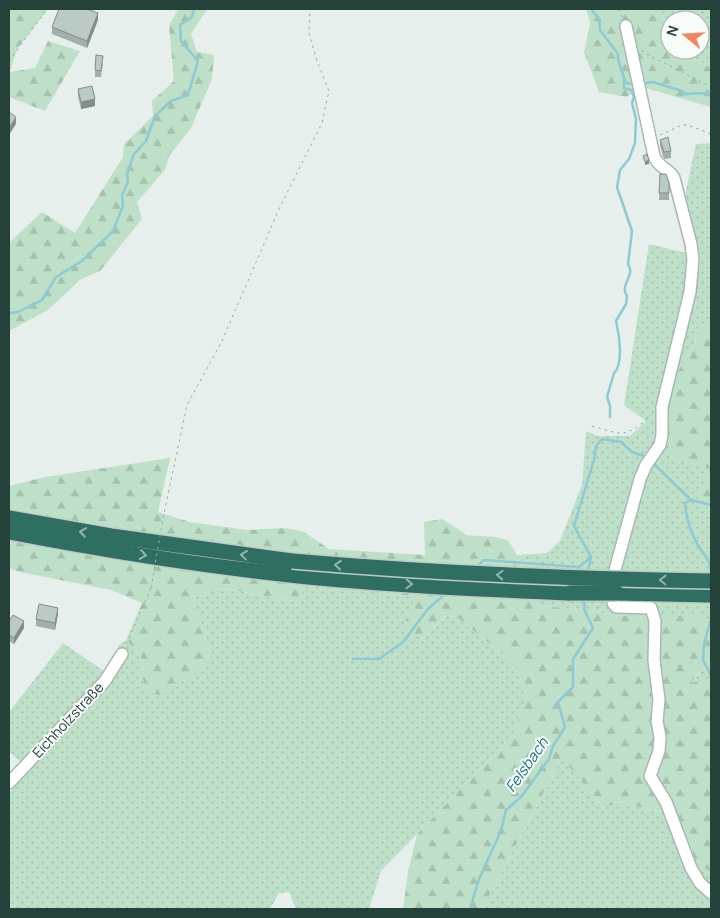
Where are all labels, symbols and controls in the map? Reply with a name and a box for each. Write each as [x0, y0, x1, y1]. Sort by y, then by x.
north arrow [660, 10, 710, 60]
text: N [662, 23, 683, 39]
one-way arrow [79, 527, 87, 537]
one-way arrow [139, 549, 147, 560]
one-way arrow [239, 550, 247, 561]
one-way arrow [334, 559, 342, 570]
one-way arrow [496, 570, 504, 580]
one-way arrow [658, 575, 666, 585]
one-way arrow [405, 579, 413, 590]
street label: Eichholzstraße [28, 678, 108, 761]
water label: Felsbach [500, 732, 554, 796]

